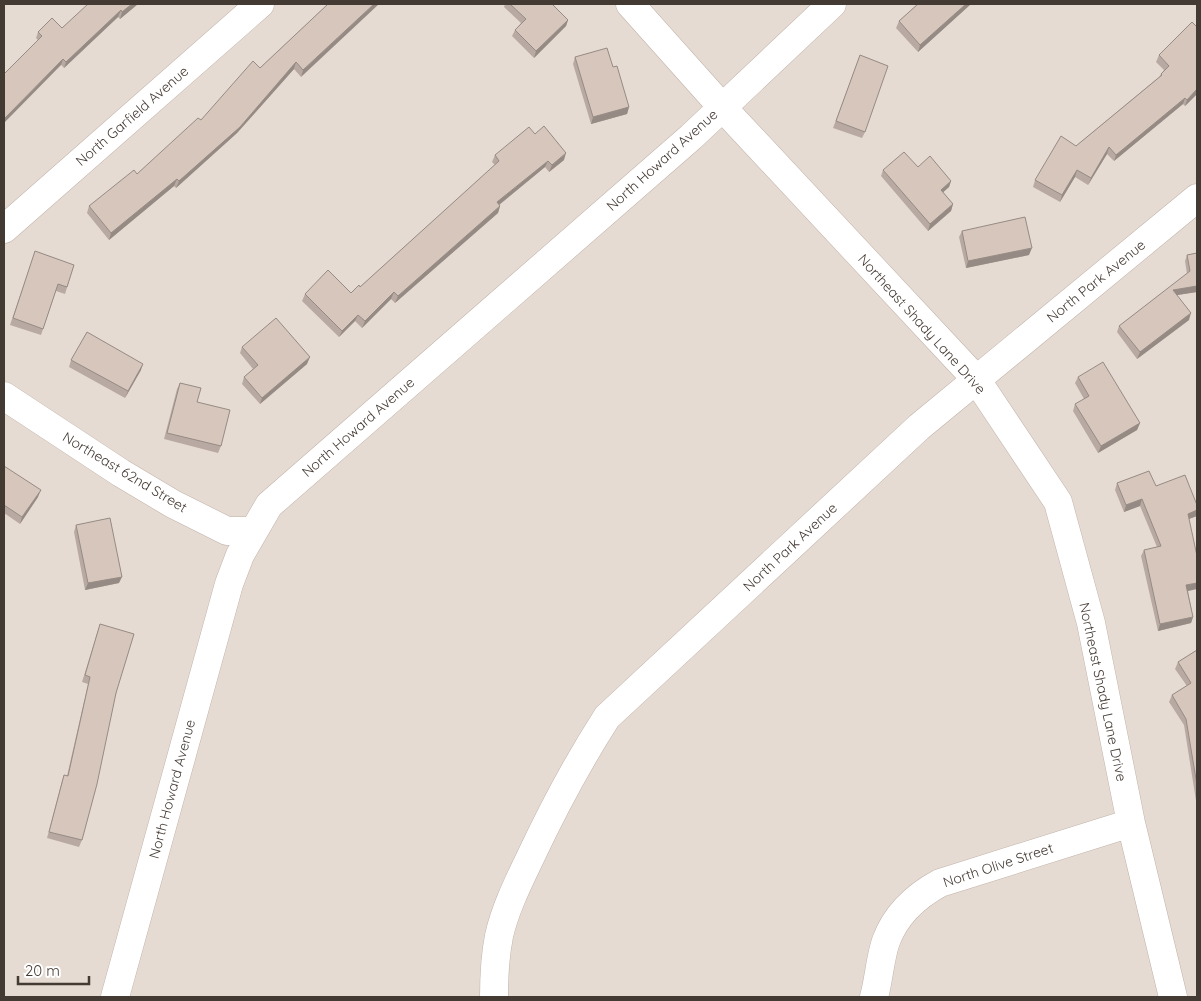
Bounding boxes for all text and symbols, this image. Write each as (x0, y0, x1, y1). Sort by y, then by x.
street label: North Garfield Avenue (72, 62, 192, 170)
street label: North Howard Avenue (603, 105, 721, 215)
street label: North Park Avenue (1043, 236, 1149, 326)
street label: Northeast Shady Lane Drive (854, 250, 990, 398)
street label: North Howard Avenue (298, 373, 418, 481)
street label: Northeast 62nd Street (59, 428, 191, 516)
street label: North Park Avenue (739, 499, 841, 595)
street label: Northeast Shady Lane Drive (1075, 601, 1131, 783)
street label: North Howard Avenue (145, 717, 199, 861)
street label: North Olive Street (941, 839, 1056, 891)
scale bar (18, 954, 89, 986)
text: 20 m (25, 961, 60, 980)

